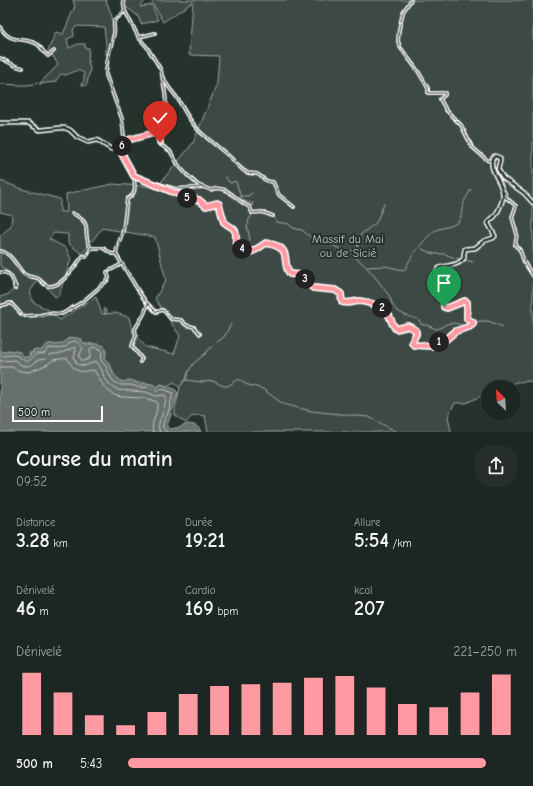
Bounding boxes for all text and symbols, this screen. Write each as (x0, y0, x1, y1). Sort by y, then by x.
pin (143, 101, 177, 142)
icon: check (149, 107, 171, 129)
pin: 6 (112, 136, 132, 156)
text: 6 (119, 139, 125, 152)
pin: 5 (177, 188, 197, 208)
text: 5 (184, 191, 190, 204)
park label: Massif du Mai ou de Sicié (312, 232, 384, 260)
pin: 4 (232, 239, 252, 259)
text: 4 (239, 242, 245, 255)
pin (427, 266, 461, 307)
pin: 3 (295, 269, 315, 289)
text: 3 (302, 272, 308, 285)
icon: arrive (433, 272, 455, 294)
pin: 2 (372, 298, 392, 318)
text: 2 (379, 301, 385, 314)
pin: 1 (429, 332, 449, 352)
text: 1 (437, 335, 441, 348)
north arrow (481, 380, 521, 420)
map controls (481, 380, 521, 420)
scale bar (12, 404, 103, 423)
text: 500 m (18, 406, 50, 419)
button: share (475, 445, 517, 487)
text: Course du matin (16, 446, 173, 472)
text: 09:52 (16, 474, 47, 489)
text: Distance (16, 516, 55, 529)
text: Durée (185, 516, 213, 529)
text: Allure (354, 516, 381, 529)
text: 3.28 (16, 529, 50, 552)
text: 19:21 (185, 529, 225, 552)
text: 5:54 (354, 529, 389, 552)
text: km (50, 537, 68, 550)
text: /km (389, 537, 412, 550)
text: Dénivelé (16, 584, 55, 597)
text: Cardio (185, 584, 216, 597)
text: kcal (354, 584, 372, 597)
text: 46 (16, 597, 36, 620)
text: 169 (185, 597, 214, 620)
text: 207 (354, 597, 384, 620)
text: m (36, 605, 49, 618)
text: bpm (214, 605, 238, 618)
text: Dénivelé (16, 644, 62, 659)
text: 221–250 m (454, 644, 517, 659)
text: 500 m (16, 756, 53, 771)
text: 5:43 (80, 756, 102, 771)

